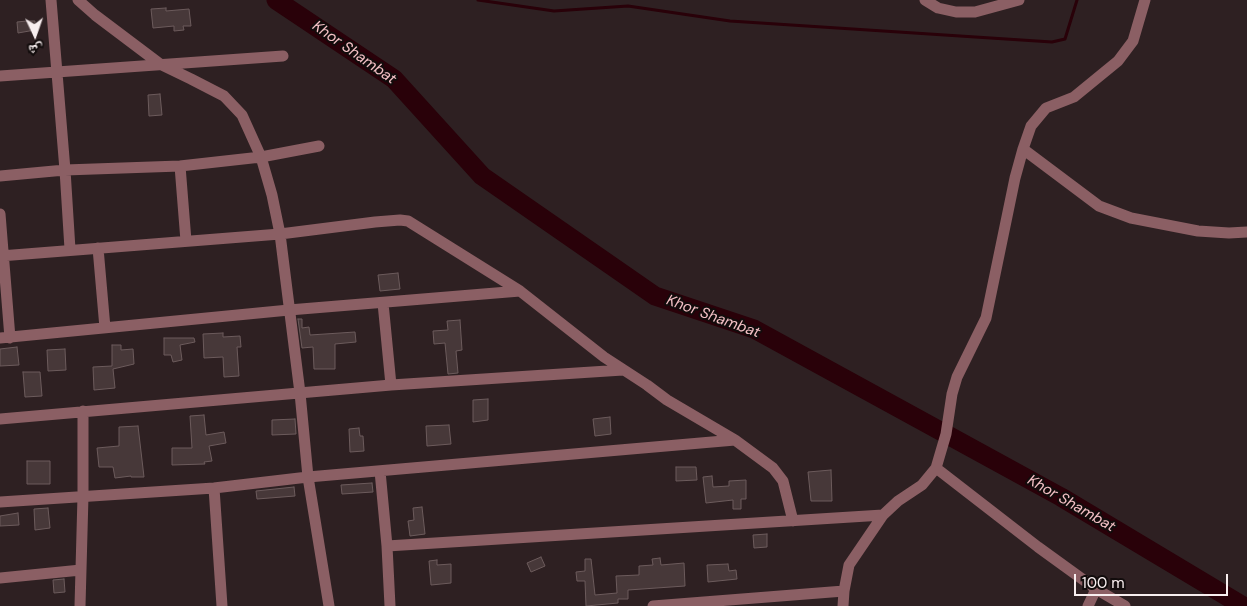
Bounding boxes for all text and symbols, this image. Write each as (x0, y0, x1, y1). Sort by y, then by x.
north arrow (10, 10, 60, 60)
water label: Khor Shambat (309, 17, 399, 89)
text: ش (28, 41, 44, 59)
water label: Khor Shambat (664, 292, 762, 342)
water label: Khor Shambat (1024, 472, 1118, 536)
scale bar (1077, 564, 1231, 596)
text: 100 m (1082, 573, 1125, 593)

